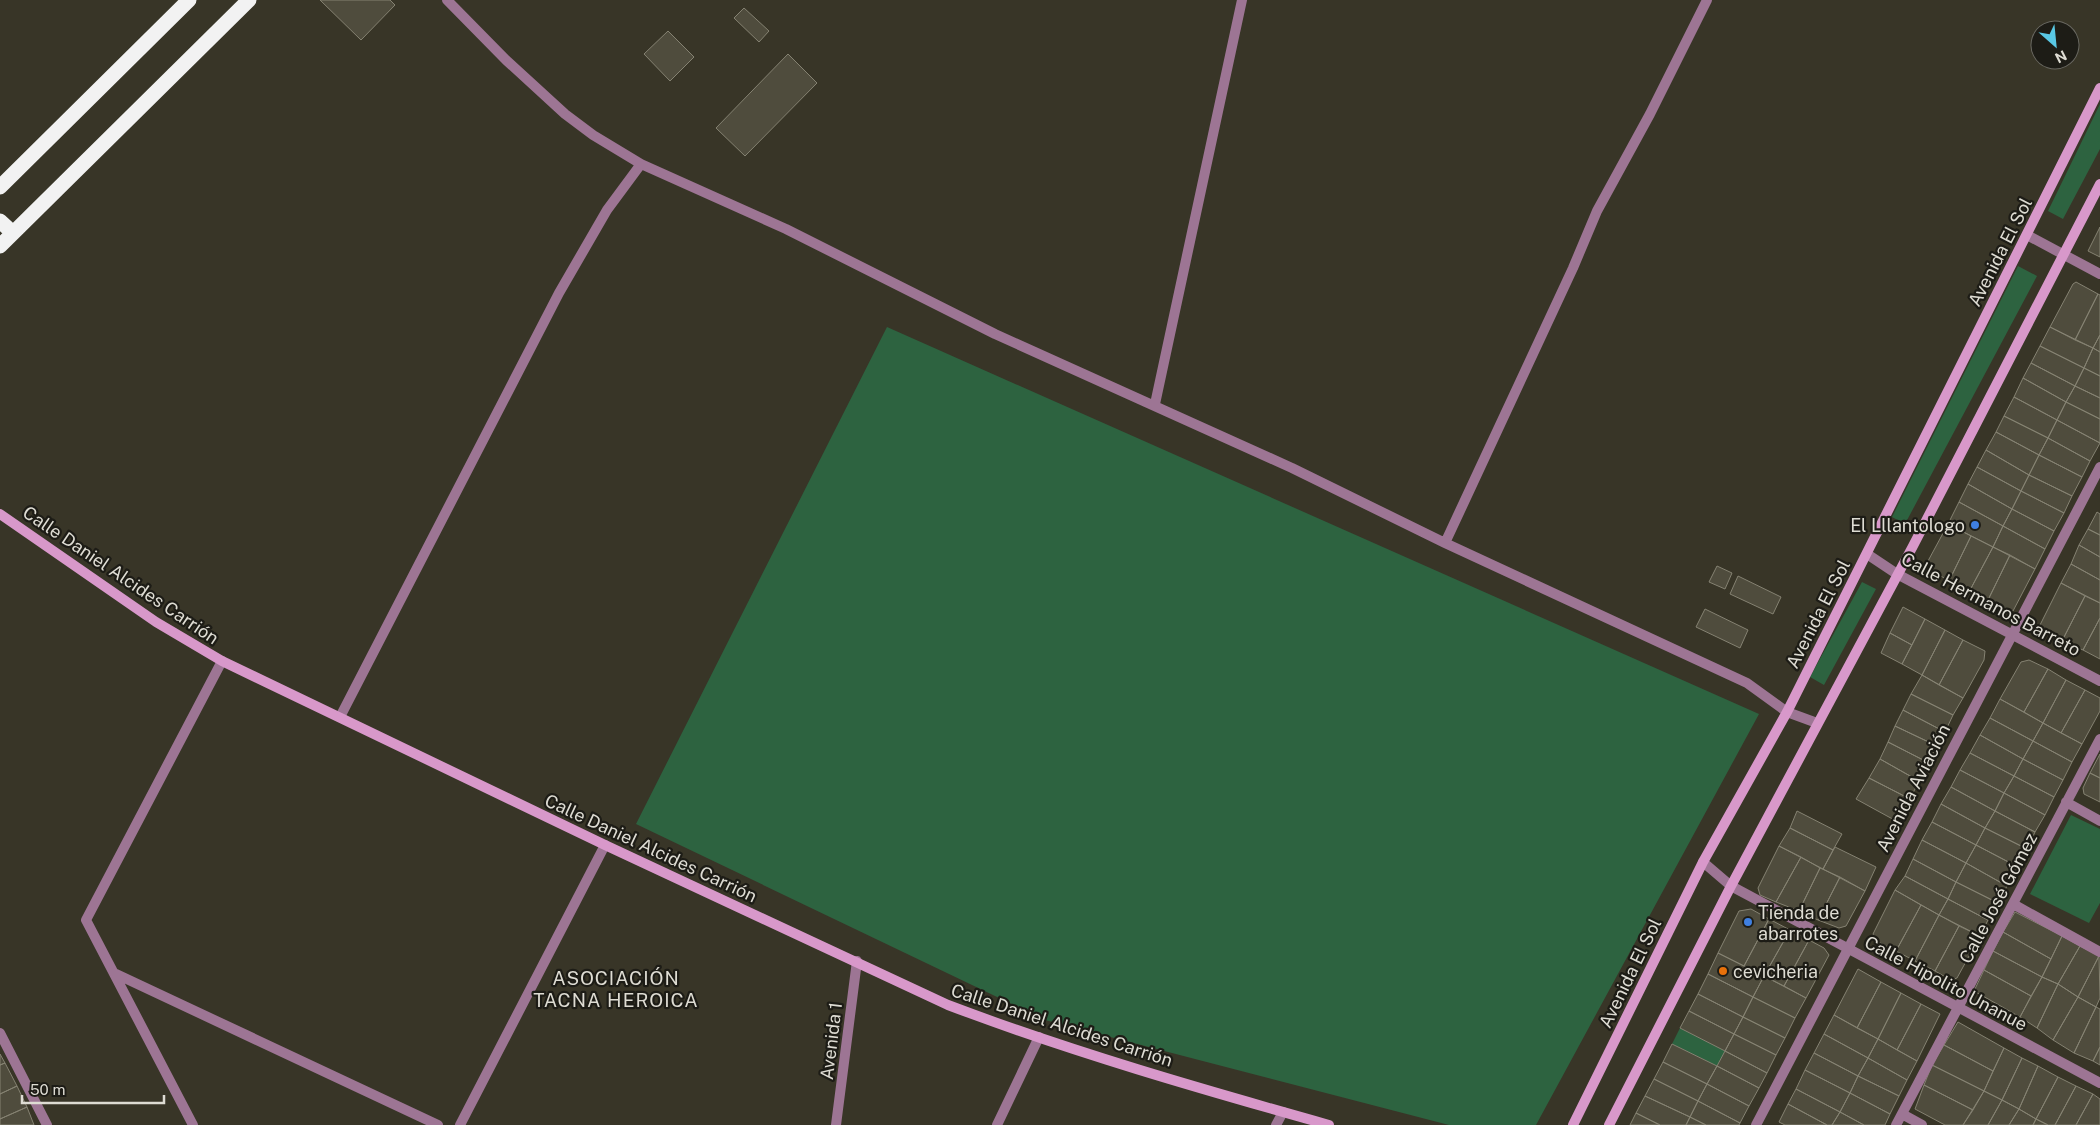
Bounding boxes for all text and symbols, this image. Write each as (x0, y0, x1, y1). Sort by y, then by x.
north arrow (2030, 20, 2080, 70)
text: N (2052, 47, 2069, 66)
street label: Avenida El Sol (1964, 194, 2036, 310)
street label: Calle Daniel Alcides Carrión (19, 502, 223, 648)
place label: El Lllantologo (1850, 515, 1965, 536)
marker: El Lllantologo (1969, 519, 1981, 531)
street label: Calle Hermanos Barreto (1898, 548, 2084, 660)
street label: Avenida El Sol (1782, 556, 1854, 672)
street label: Avenida Aviación (1872, 721, 1954, 855)
street label: Calle Daniel Alcides Carrión (542, 790, 760, 906)
street label: Calle José Gómez (1955, 829, 2041, 967)
place label: Tienda de abarrotes (1758, 902, 1839, 944)
street label: Avenida El Sol (1594, 915, 1666, 1031)
marker: Tienda de abarrotes (1742, 916, 1754, 928)
street label: Calle Hipolito Unanue (1861, 931, 2031, 1035)
place label: cevicheria (1733, 961, 1818, 982)
marker: cevicheria (1717, 965, 1729, 977)
district label: ASOCIACIÓN TACNA HEROICA (533, 967, 699, 1011)
street label: Calle Daniel Alcides Carrión (949, 979, 1175, 1071)
street label: Avenida 1 (816, 1001, 846, 1081)
scale bar (22, 1072, 165, 1104)
text: 50 m (30, 1081, 65, 1098)

